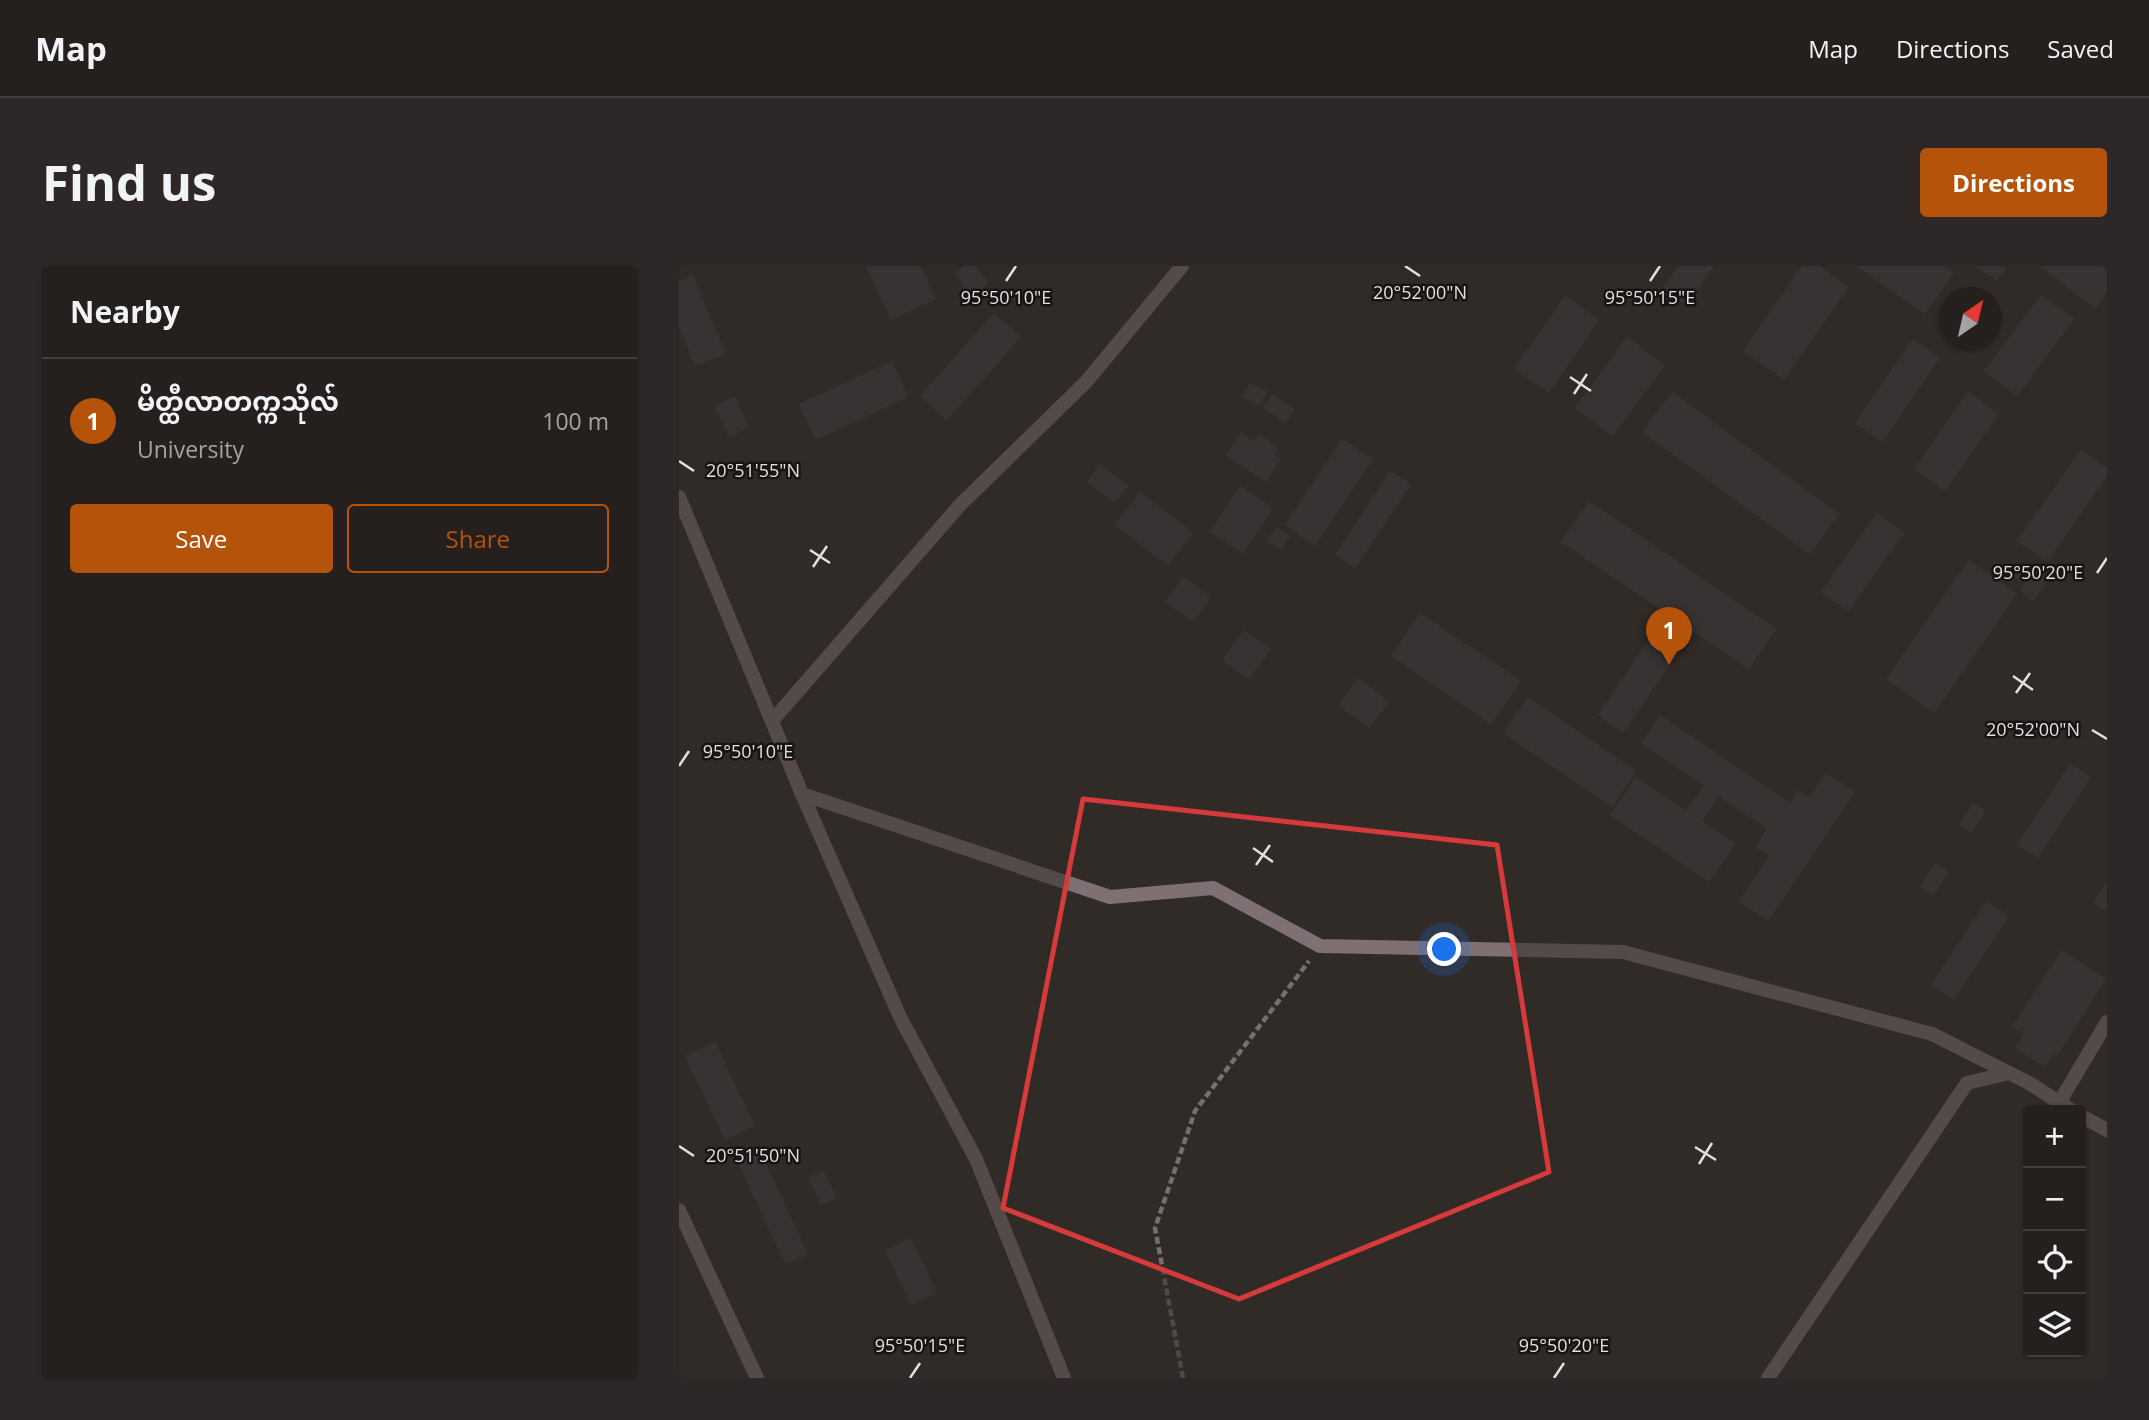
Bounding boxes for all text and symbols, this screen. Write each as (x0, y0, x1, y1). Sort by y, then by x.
text: Map (35, 26, 107, 71)
text: Map (1808, 32, 1858, 65)
text: Directions (1896, 32, 2009, 65)
text: Saved (2047, 32, 2114, 65)
button: Directions (1920, 148, 2107, 217)
text: Find us (42, 149, 216, 215)
text: 20°52'00"N (1373, 280, 1467, 304)
text: 95°50'10"E (961, 285, 1051, 309)
text: 95°50'15"E (1605, 285, 1695, 309)
north arrow (1939, 287, 2002, 350)
text: Nearby (70, 291, 180, 332)
text: မိတ္ထီလာတက္ကသိုလ် (137, 383, 339, 419)
text: 1 (86, 405, 100, 437)
text: 100 m (542, 405, 609, 437)
text: University (137, 433, 244, 465)
text: 20°51'55"N (706, 458, 800, 482)
button: Save (70, 504, 333, 573)
button: Share (347, 504, 609, 573)
text: 95°50'20"E (1993, 560, 2083, 584)
pin: 1 (1646, 607, 1692, 665)
text: 20°52'00"N (1986, 717, 2080, 741)
text: 95°50'10"E (703, 739, 793, 763)
your location (1427, 932, 1461, 966)
map controls (2023, 1105, 2086, 1357)
button: + (2023, 1105, 2086, 1168)
text: 20°51'50"N (706, 1143, 800, 1167)
button: − (2023, 1168, 2086, 1231)
button: locate (2023, 1231, 2086, 1294)
button: layers (2023, 1294, 2086, 1357)
text: 95°50'15"E (875, 1333, 965, 1357)
text: 95°50'20"E (1519, 1333, 1609, 1357)

